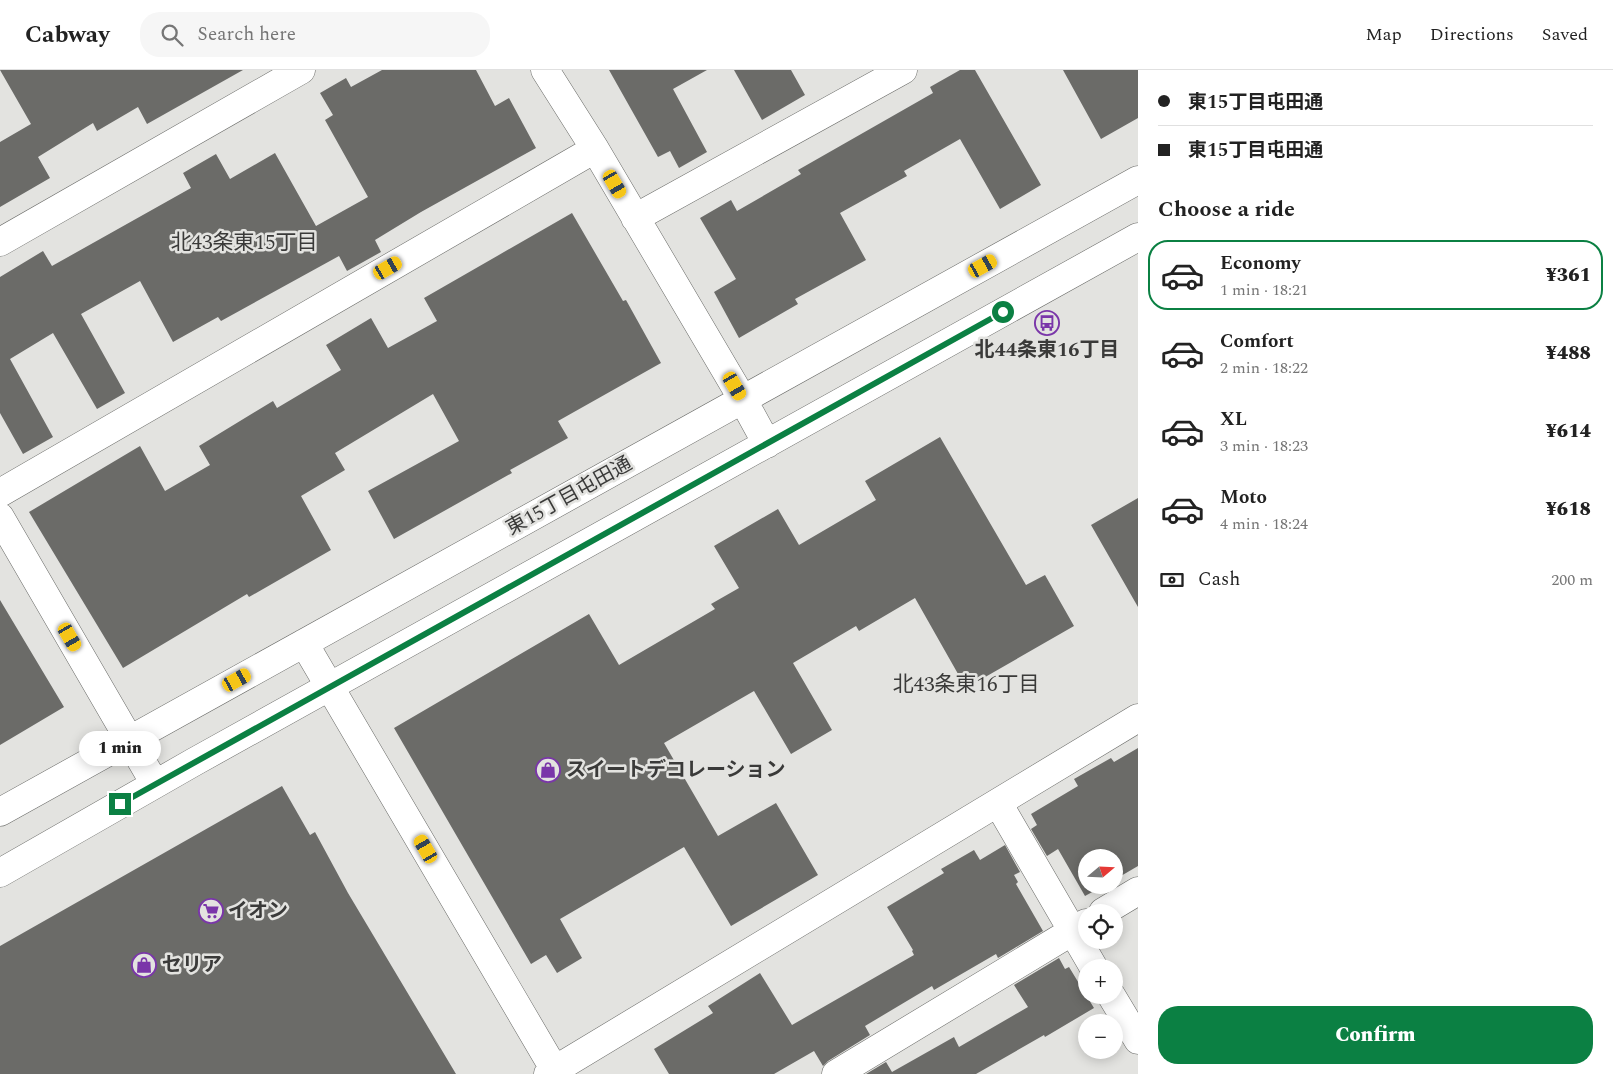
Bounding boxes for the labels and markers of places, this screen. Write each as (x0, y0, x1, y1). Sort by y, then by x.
bus stop icon: 北44条東16丁目 (1034, 310, 1060, 336)
place label: 北44条東16丁目 (975, 335, 1119, 365)
place label: スイートデコレーション (566, 755, 786, 785)
shop icon: スイートデコレーション (535, 757, 561, 783)
place label: イオン (228, 896, 288, 926)
supermarket icon: イオン (198, 898, 224, 924)
place label: セリア (162, 950, 222, 980)
shop icon: セリア (131, 952, 157, 978)

